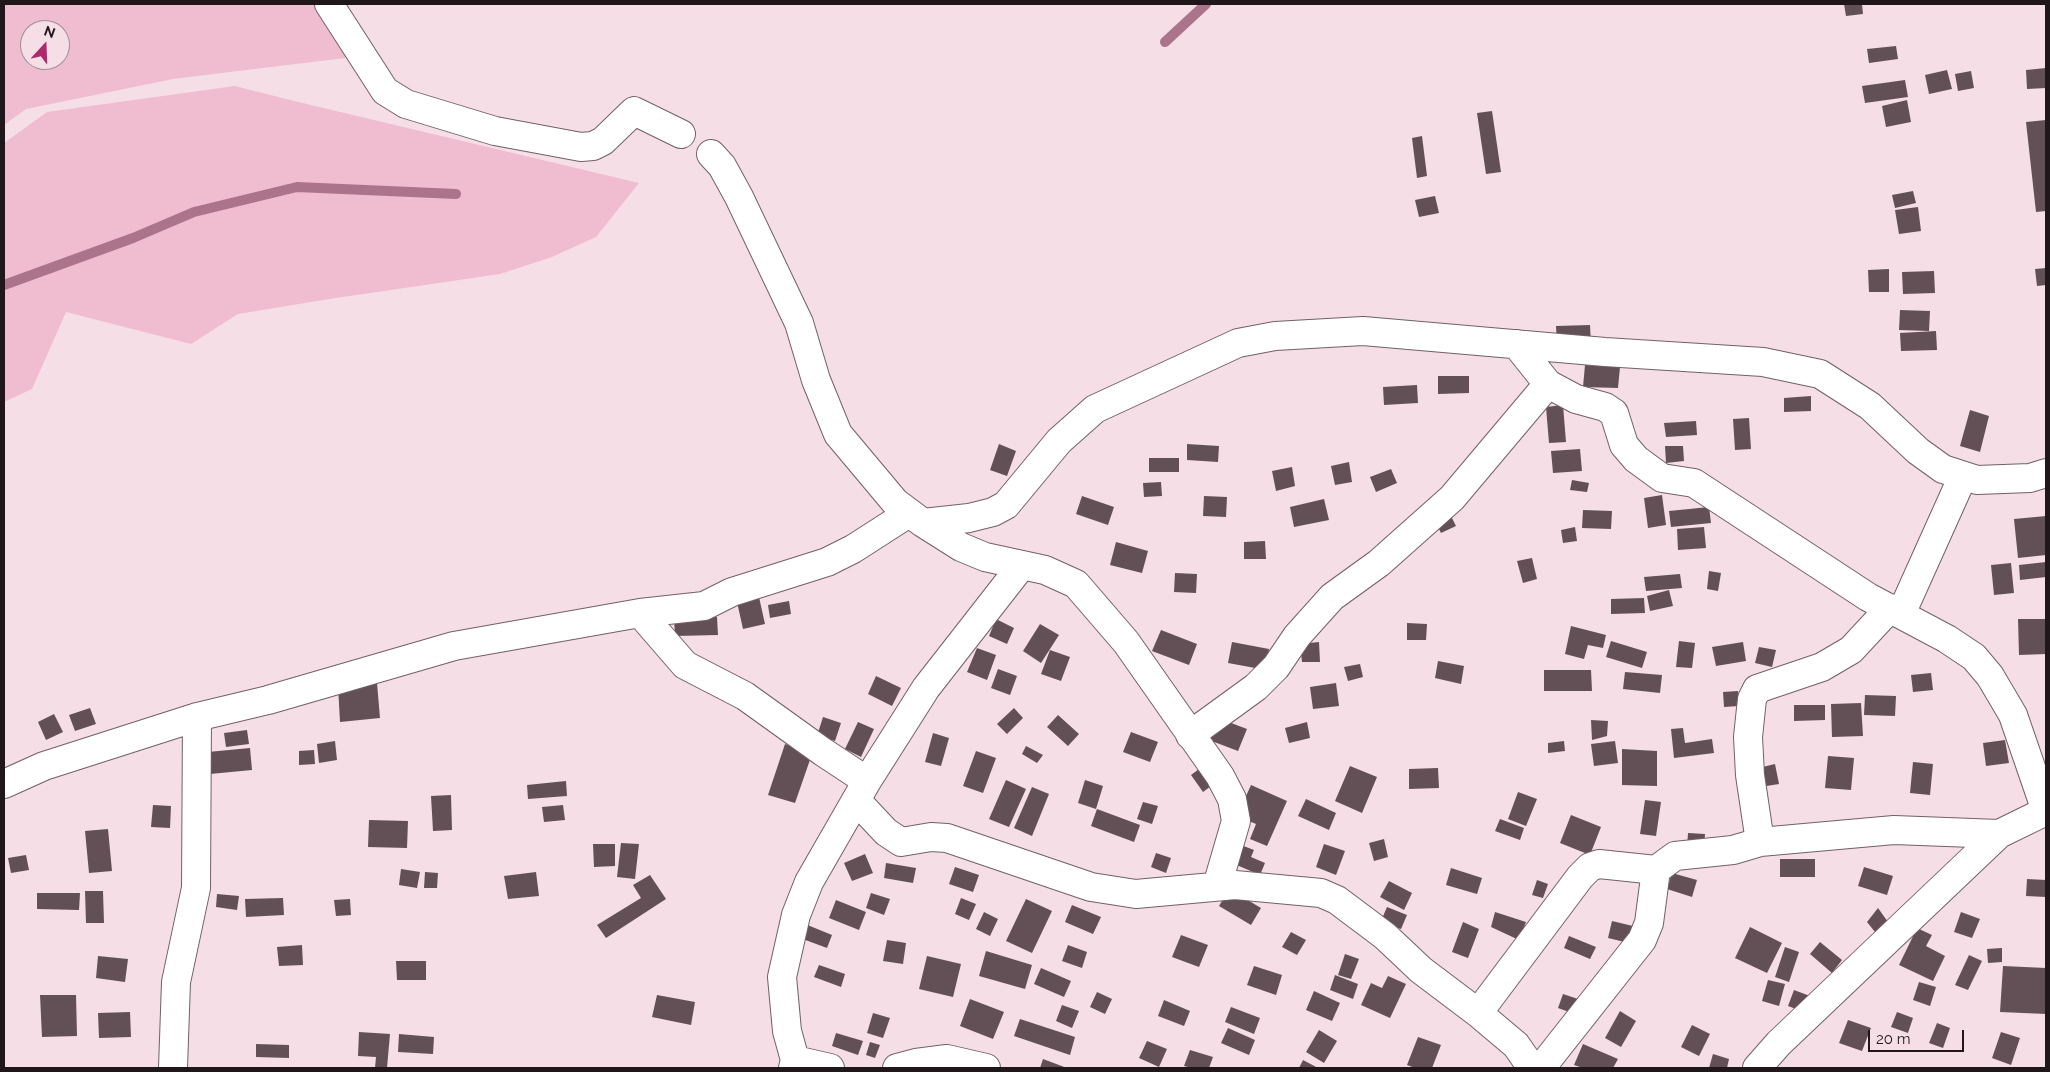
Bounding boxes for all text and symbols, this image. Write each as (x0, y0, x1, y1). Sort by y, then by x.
north arrow (20, 20, 70, 70)
text: N (42, 22, 58, 41)
scale bar (1870, 1020, 1966, 1052)
text: 20 m (1876, 1030, 1911, 1048)

